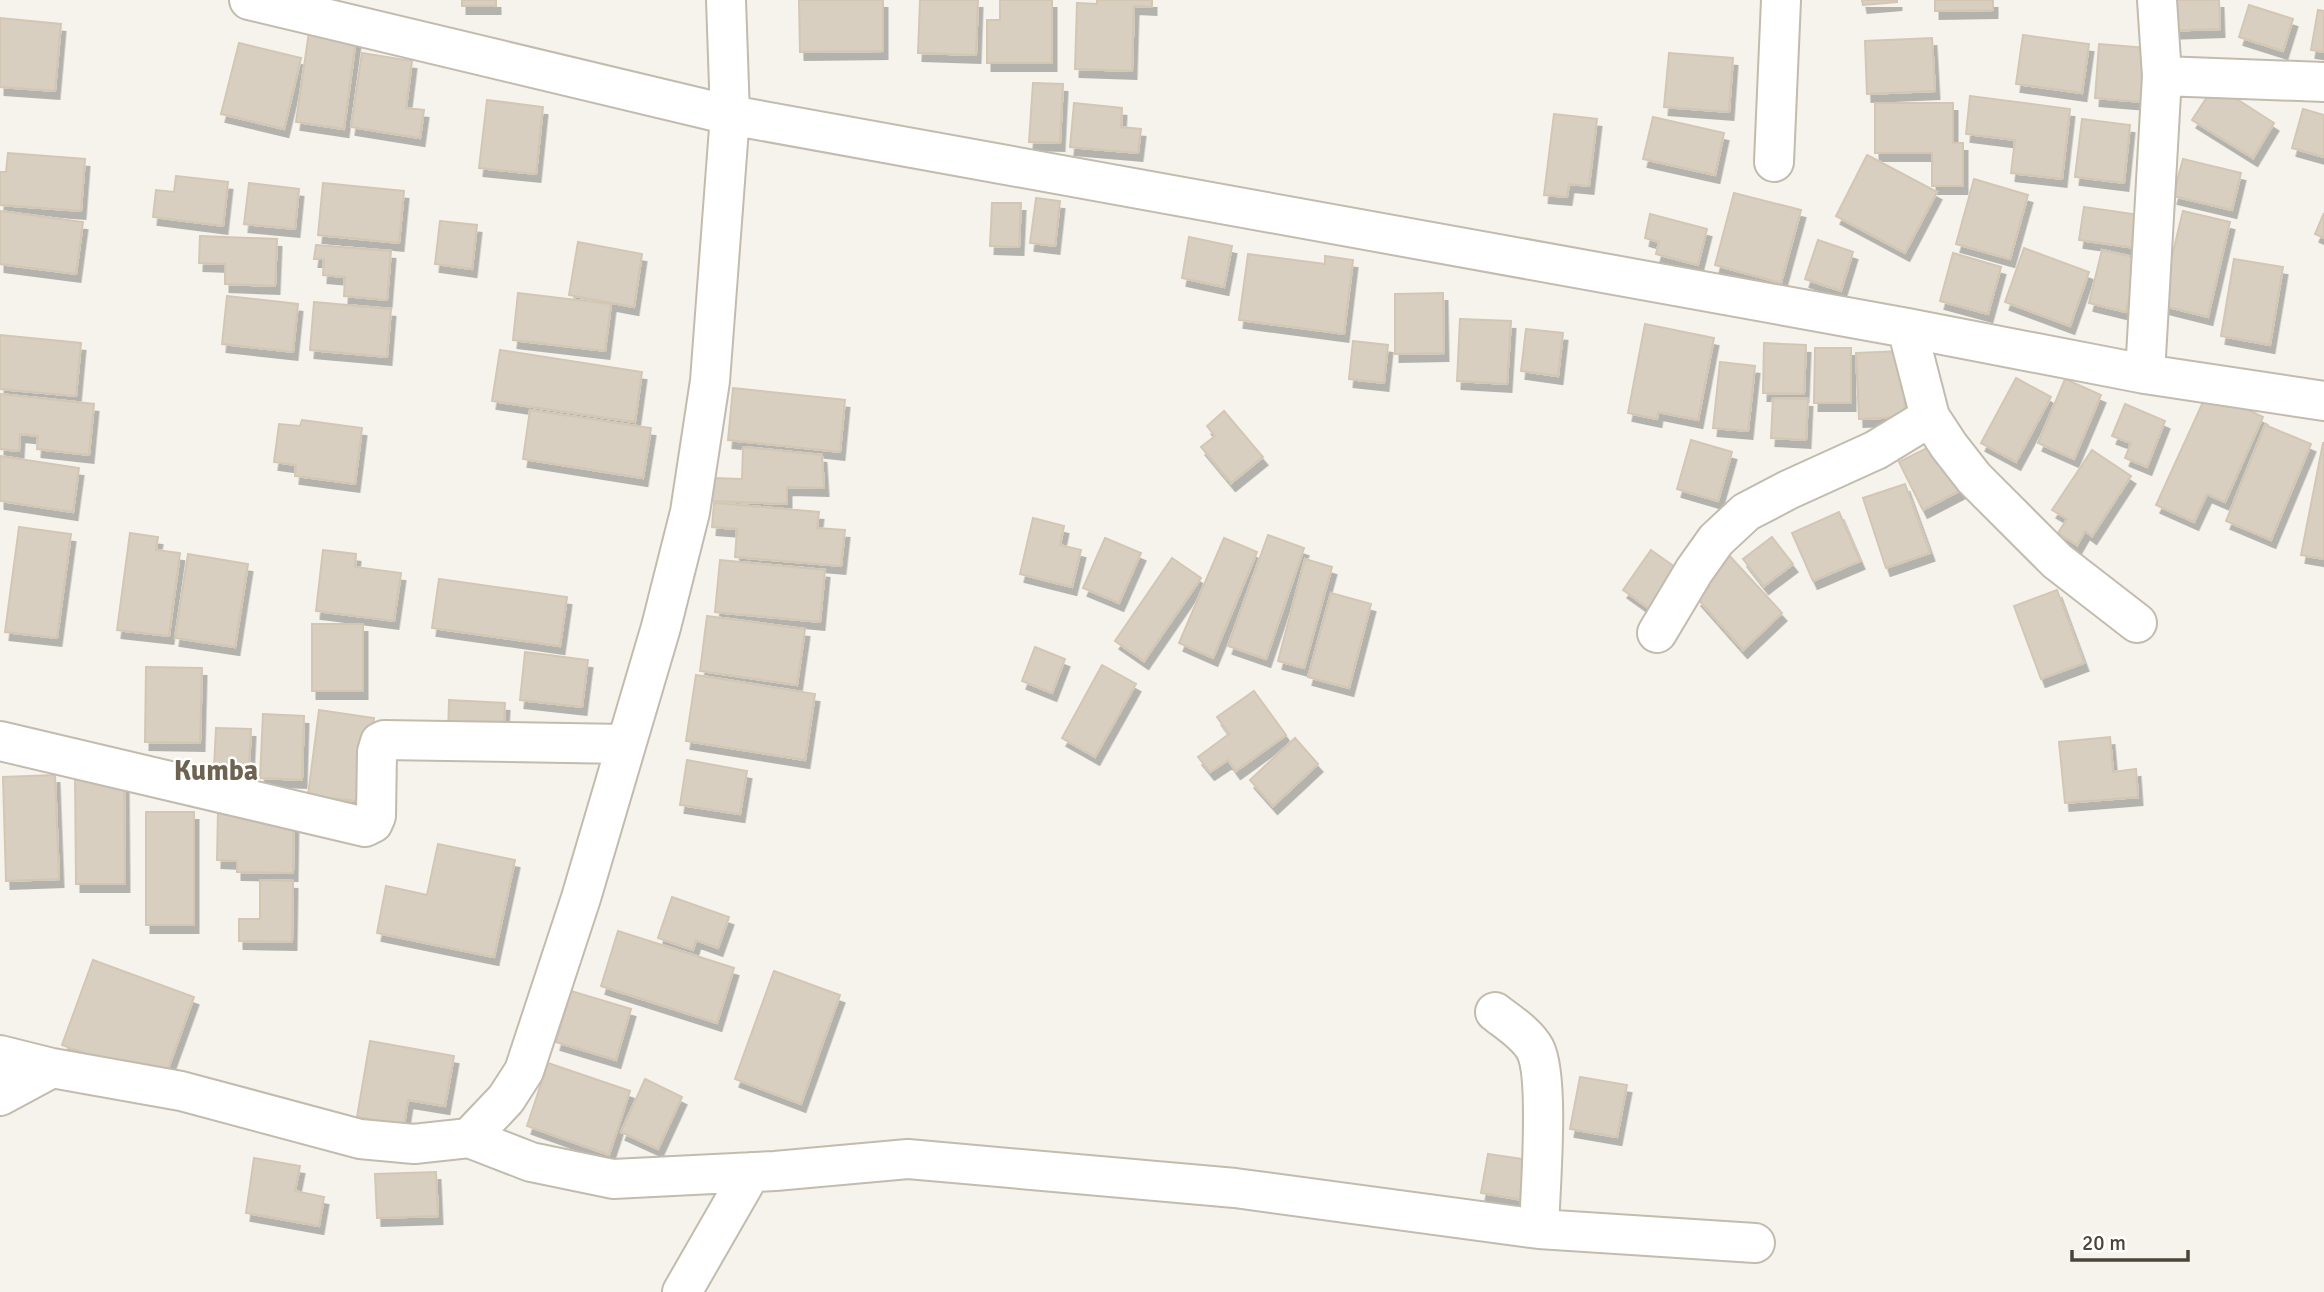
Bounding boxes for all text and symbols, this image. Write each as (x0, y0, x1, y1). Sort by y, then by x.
district label: Kumba (174, 754, 258, 788)
scale bar (2072, 1218, 2188, 1262)
text: 20 m (2082, 1230, 2126, 1256)

